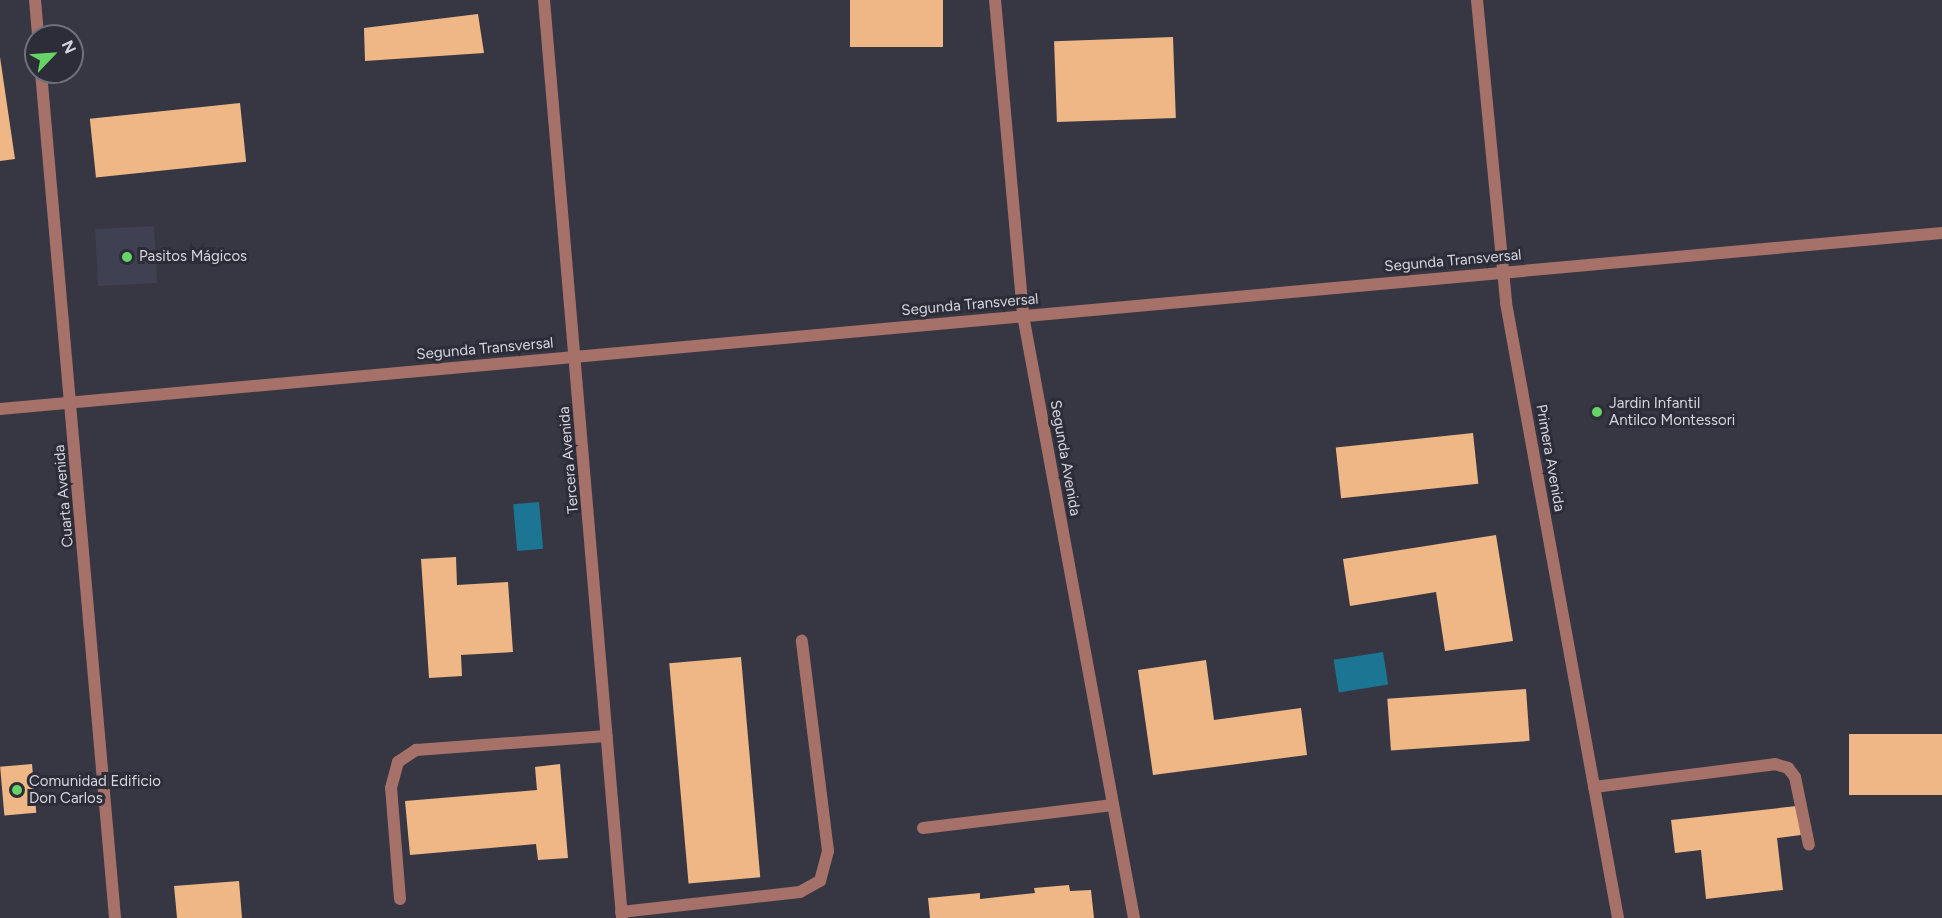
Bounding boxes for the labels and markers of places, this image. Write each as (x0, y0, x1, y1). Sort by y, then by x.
place label: Pasitos Mágicos (139, 248, 247, 266)
marker: Pasitos Mágicos (120, 250, 134, 264)
place label: Jardin Infantil Antilco Montessori (1609, 394, 1735, 429)
marker: Jardin Infantil Antilco Montessori (1590, 405, 1604, 419)
place label: Comunidad Edificio Don Carlos (29, 772, 161, 807)
marker: Comunidad Edificio Don Carlos (10, 783, 24, 797)

